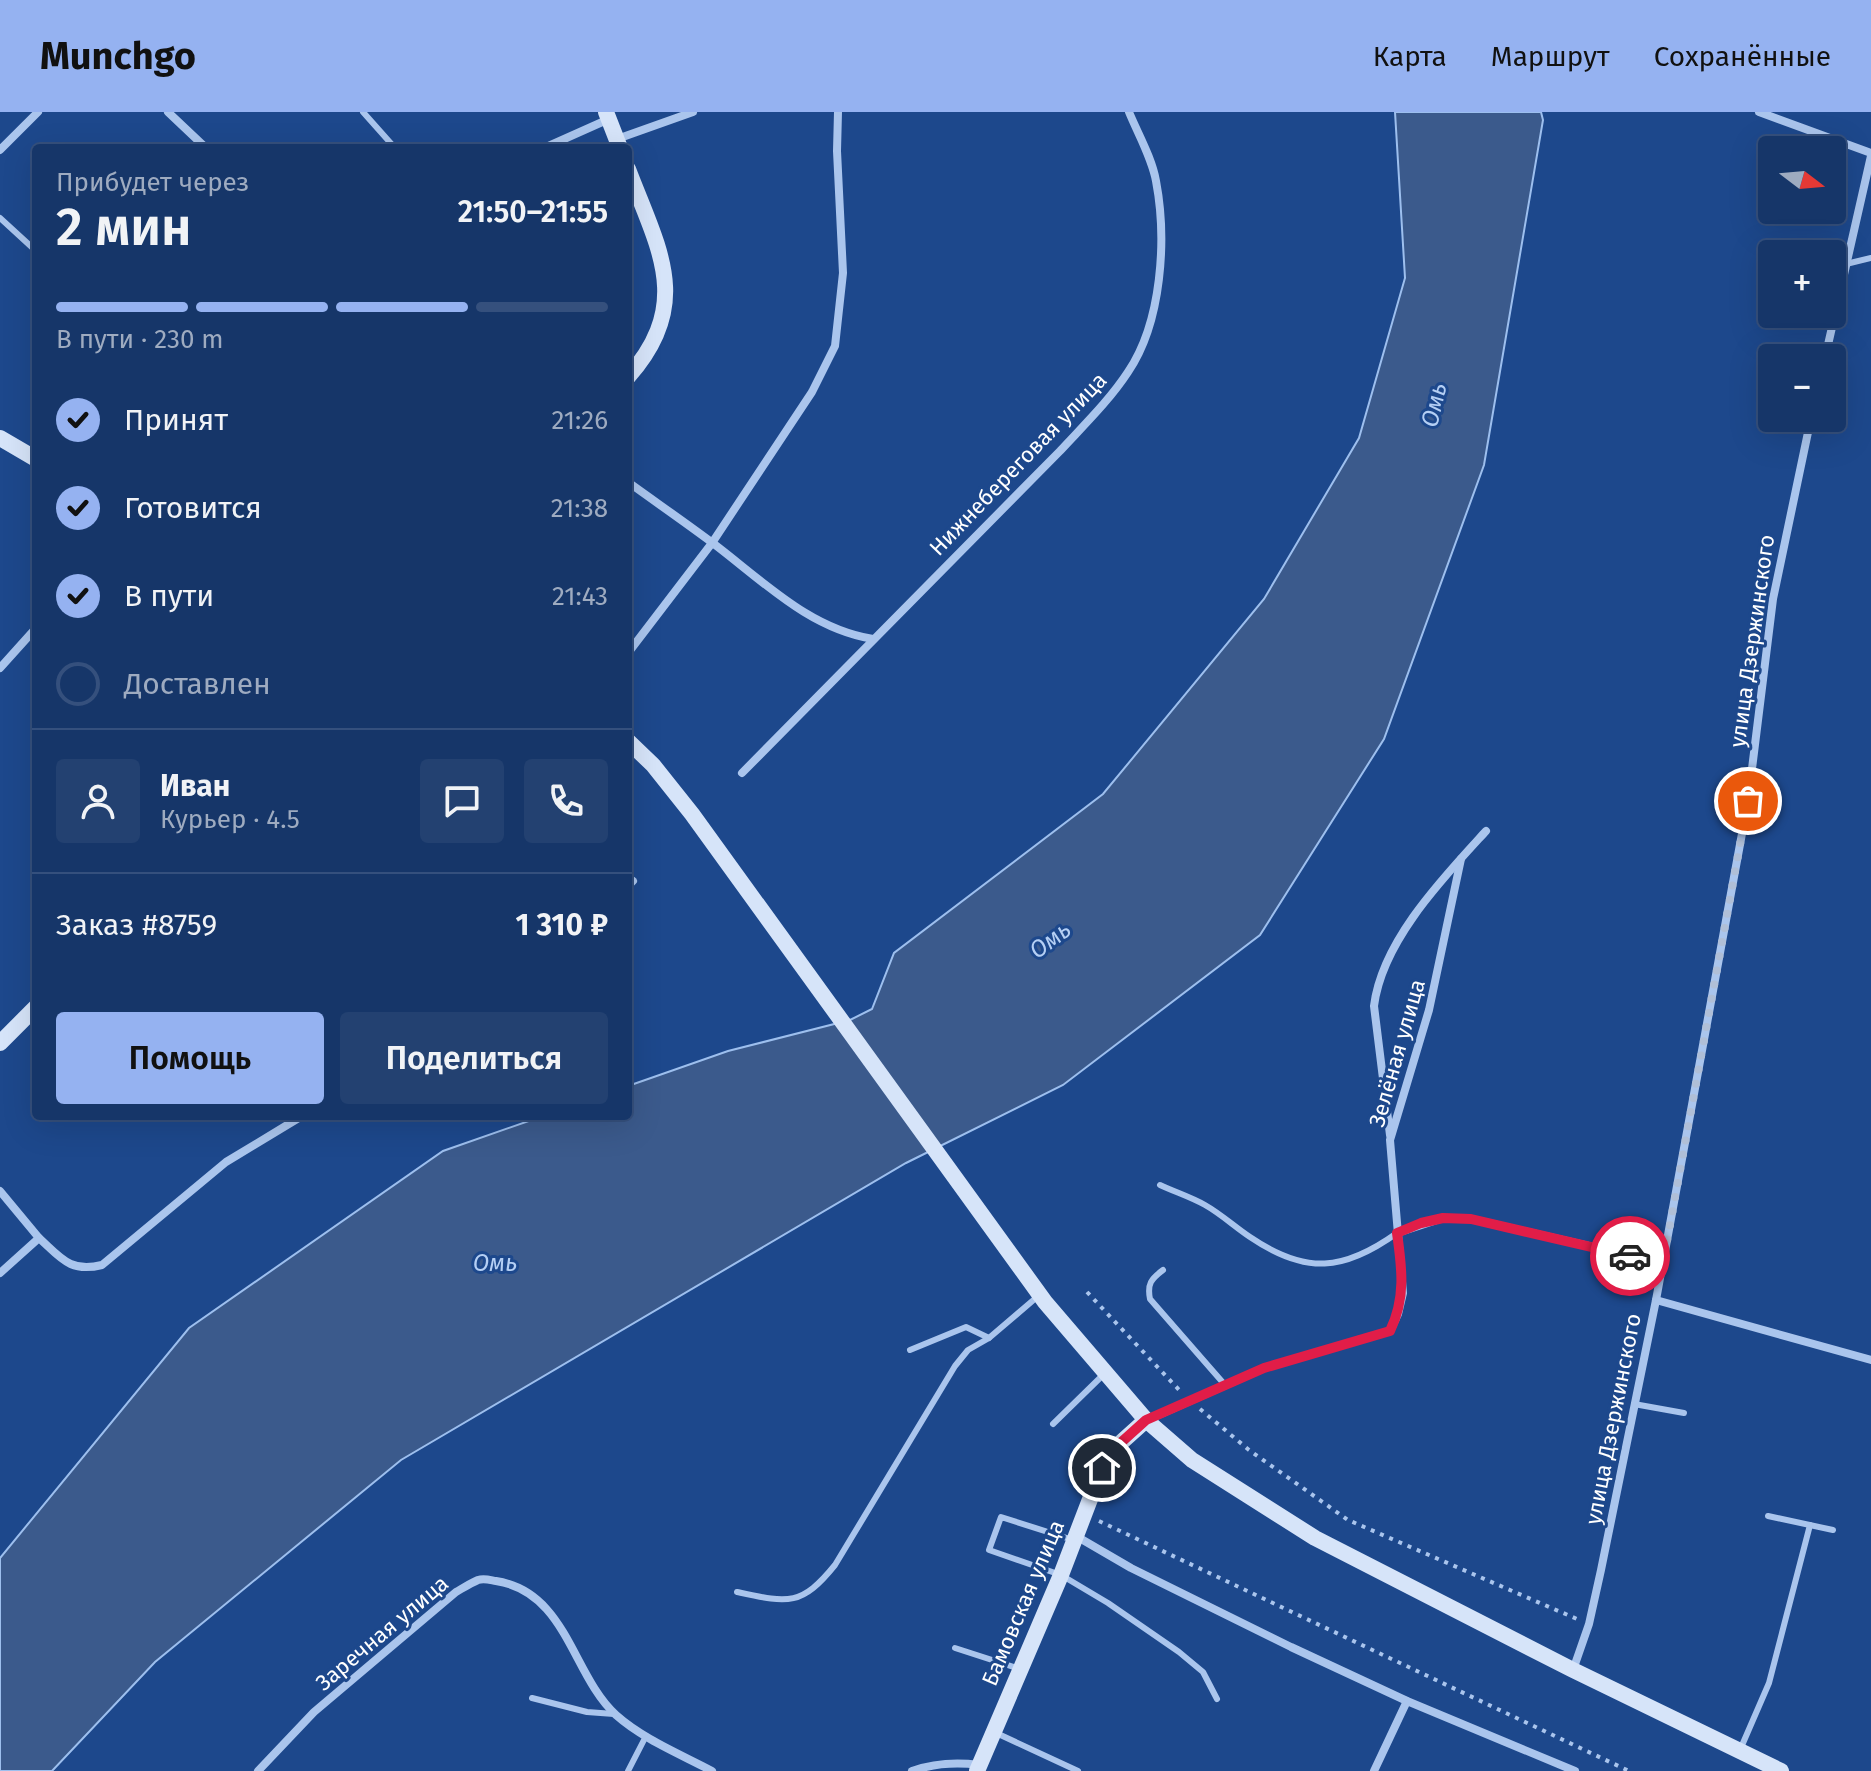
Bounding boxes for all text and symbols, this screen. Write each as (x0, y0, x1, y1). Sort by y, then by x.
text: Munchgo (40, 33, 196, 79)
text: Карта (1373, 40, 1447, 73)
text: Маршрут (1491, 40, 1610, 73)
text: Сохранённые (1654, 40, 1831, 73)
north arrow (1758, 136, 1846, 224)
map controls (1758, 136, 1846, 432)
text: Прибудет через (56, 167, 249, 198)
text: 21:50–21:55 (458, 194, 608, 230)
text: 2 мин (56, 196, 192, 259)
button: + (1758, 240, 1846, 328)
text: В пути · 230 m (56, 324, 224, 355)
button: − (1758, 344, 1846, 432)
street label: Нижнебереговая улица (924, 367, 1112, 561)
water label: Омь (1415, 380, 1453, 430)
icon: check (56, 398, 100, 442)
text: Принят (124, 402, 228, 438)
text: 21:26 (552, 405, 608, 436)
icon: check (56, 486, 100, 530)
text: Готовится (124, 490, 262, 526)
text: 21:38 (551, 493, 608, 524)
street label: улица Дзержинского (1724, 533, 1780, 749)
icon: check (56, 574, 100, 618)
text: В пути (124, 578, 214, 614)
text: 21:43 (552, 581, 608, 612)
text: Доставлен (124, 666, 271, 702)
button: person (56, 759, 140, 843)
button: chat (420, 759, 504, 843)
button: phone (524, 759, 608, 843)
pin (1714, 767, 1782, 835)
text: Иван (160, 768, 230, 804)
icon: bag (1726, 779, 1770, 823)
text: Курьер · 4.5 (160, 804, 300, 835)
text: Заказ #8759 (56, 907, 217, 943)
text: 1 310 ₽ (516, 907, 608, 943)
water label: Омь (1024, 915, 1076, 965)
street label: Зелёная улица (1363, 976, 1431, 1130)
button: Помощь (56, 1012, 324, 1104)
button: Поделиться (340, 1012, 608, 1104)
courier (1590, 1216, 1670, 1296)
icon: car (1608, 1234, 1652, 1278)
water label: Омь (473, 1249, 517, 1277)
street label: улица Дзержинского (1579, 1311, 1647, 1527)
pin (1068, 1434, 1136, 1502)
icon: home (1080, 1446, 1124, 1490)
street label: Бамовская улица (976, 1516, 1070, 1690)
street label: Заречная улица (310, 1570, 454, 1696)

